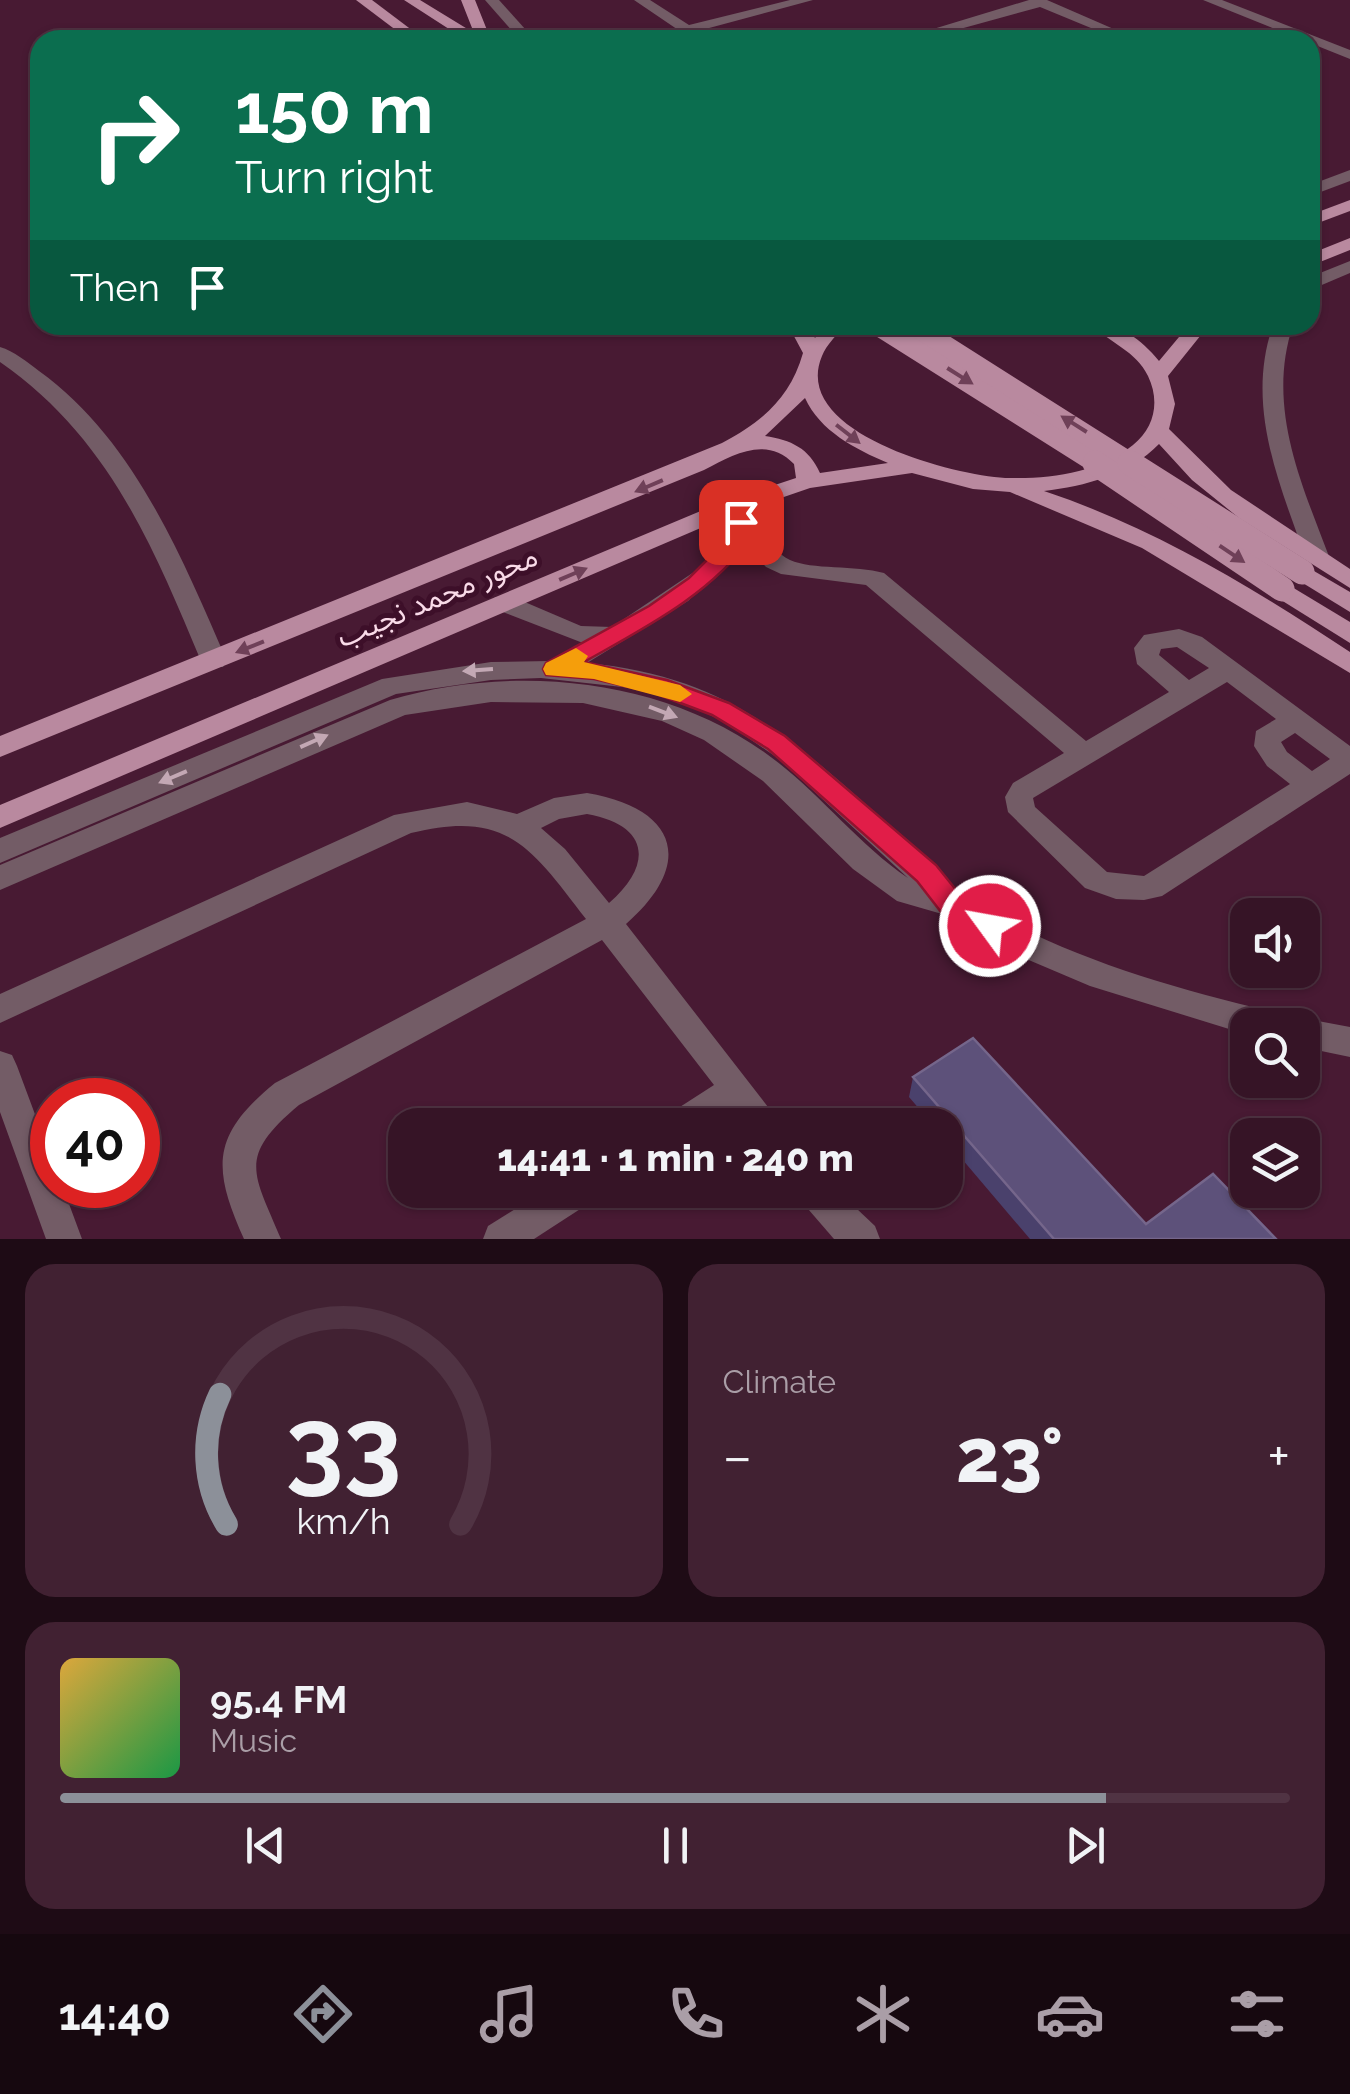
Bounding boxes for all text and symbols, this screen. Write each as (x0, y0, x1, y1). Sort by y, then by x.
text: 150 m (235, 67, 433, 149)
icon: right (70, 70, 200, 200)
text: Turn right (235, 151, 433, 204)
icon: arrive (180, 260, 235, 315)
text: Then (70, 265, 160, 310)
one-way arrow (946, 367, 974, 385)
one-way arrow (1060, 415, 1087, 434)
one-way arrow (835, 424, 861, 445)
one-way arrow (633, 479, 663, 495)
pin (699, 480, 784, 565)
icon: arrive (714, 495, 769, 550)
street label: محور محمد نجيب (331, 538, 543, 654)
one-way arrow (1219, 545, 1246, 563)
one-way arrow (558, 566, 588, 582)
one-way arrow (234, 639, 264, 655)
one-way arrow (461, 662, 493, 678)
one-way arrow (648, 705, 678, 720)
one-way arrow (299, 733, 329, 749)
one-way arrow (158, 769, 188, 785)
position arrow (938, 874, 1042, 978)
map controls (1230, 898, 1320, 1208)
button: sound (1230, 898, 1320, 988)
button: search (1230, 1008, 1320, 1098)
speed limit sign: 40 (30, 1078, 160, 1208)
button: layers (1230, 1118, 1320, 1208)
text: 14:41 · 1 min · 240 m (497, 1135, 854, 1180)
text: Climate (723, 1363, 836, 1400)
text: 33 (286, 1384, 402, 1506)
text: 23° (956, 1411, 1063, 1500)
text: − (723, 1424, 752, 1489)
text: + (1267, 1424, 1290, 1489)
text: km/h (297, 1500, 391, 1542)
text: 95.4 FM (210, 1677, 347, 1722)
text: Music (210, 1722, 297, 1759)
icon: previous (238, 1818, 293, 1873)
icon: pause (648, 1818, 703, 1873)
icon: next (1058, 1818, 1113, 1873)
icon: directions (288, 1979, 358, 2049)
icon: music (474, 1979, 544, 2049)
icon: phone (661, 1979, 731, 2049)
icon: climate (848, 1979, 918, 2049)
icon: car (1035, 1979, 1105, 2049)
icon: filters (1222, 1979, 1292, 2049)
text: 14:40 (58, 1988, 171, 2041)

